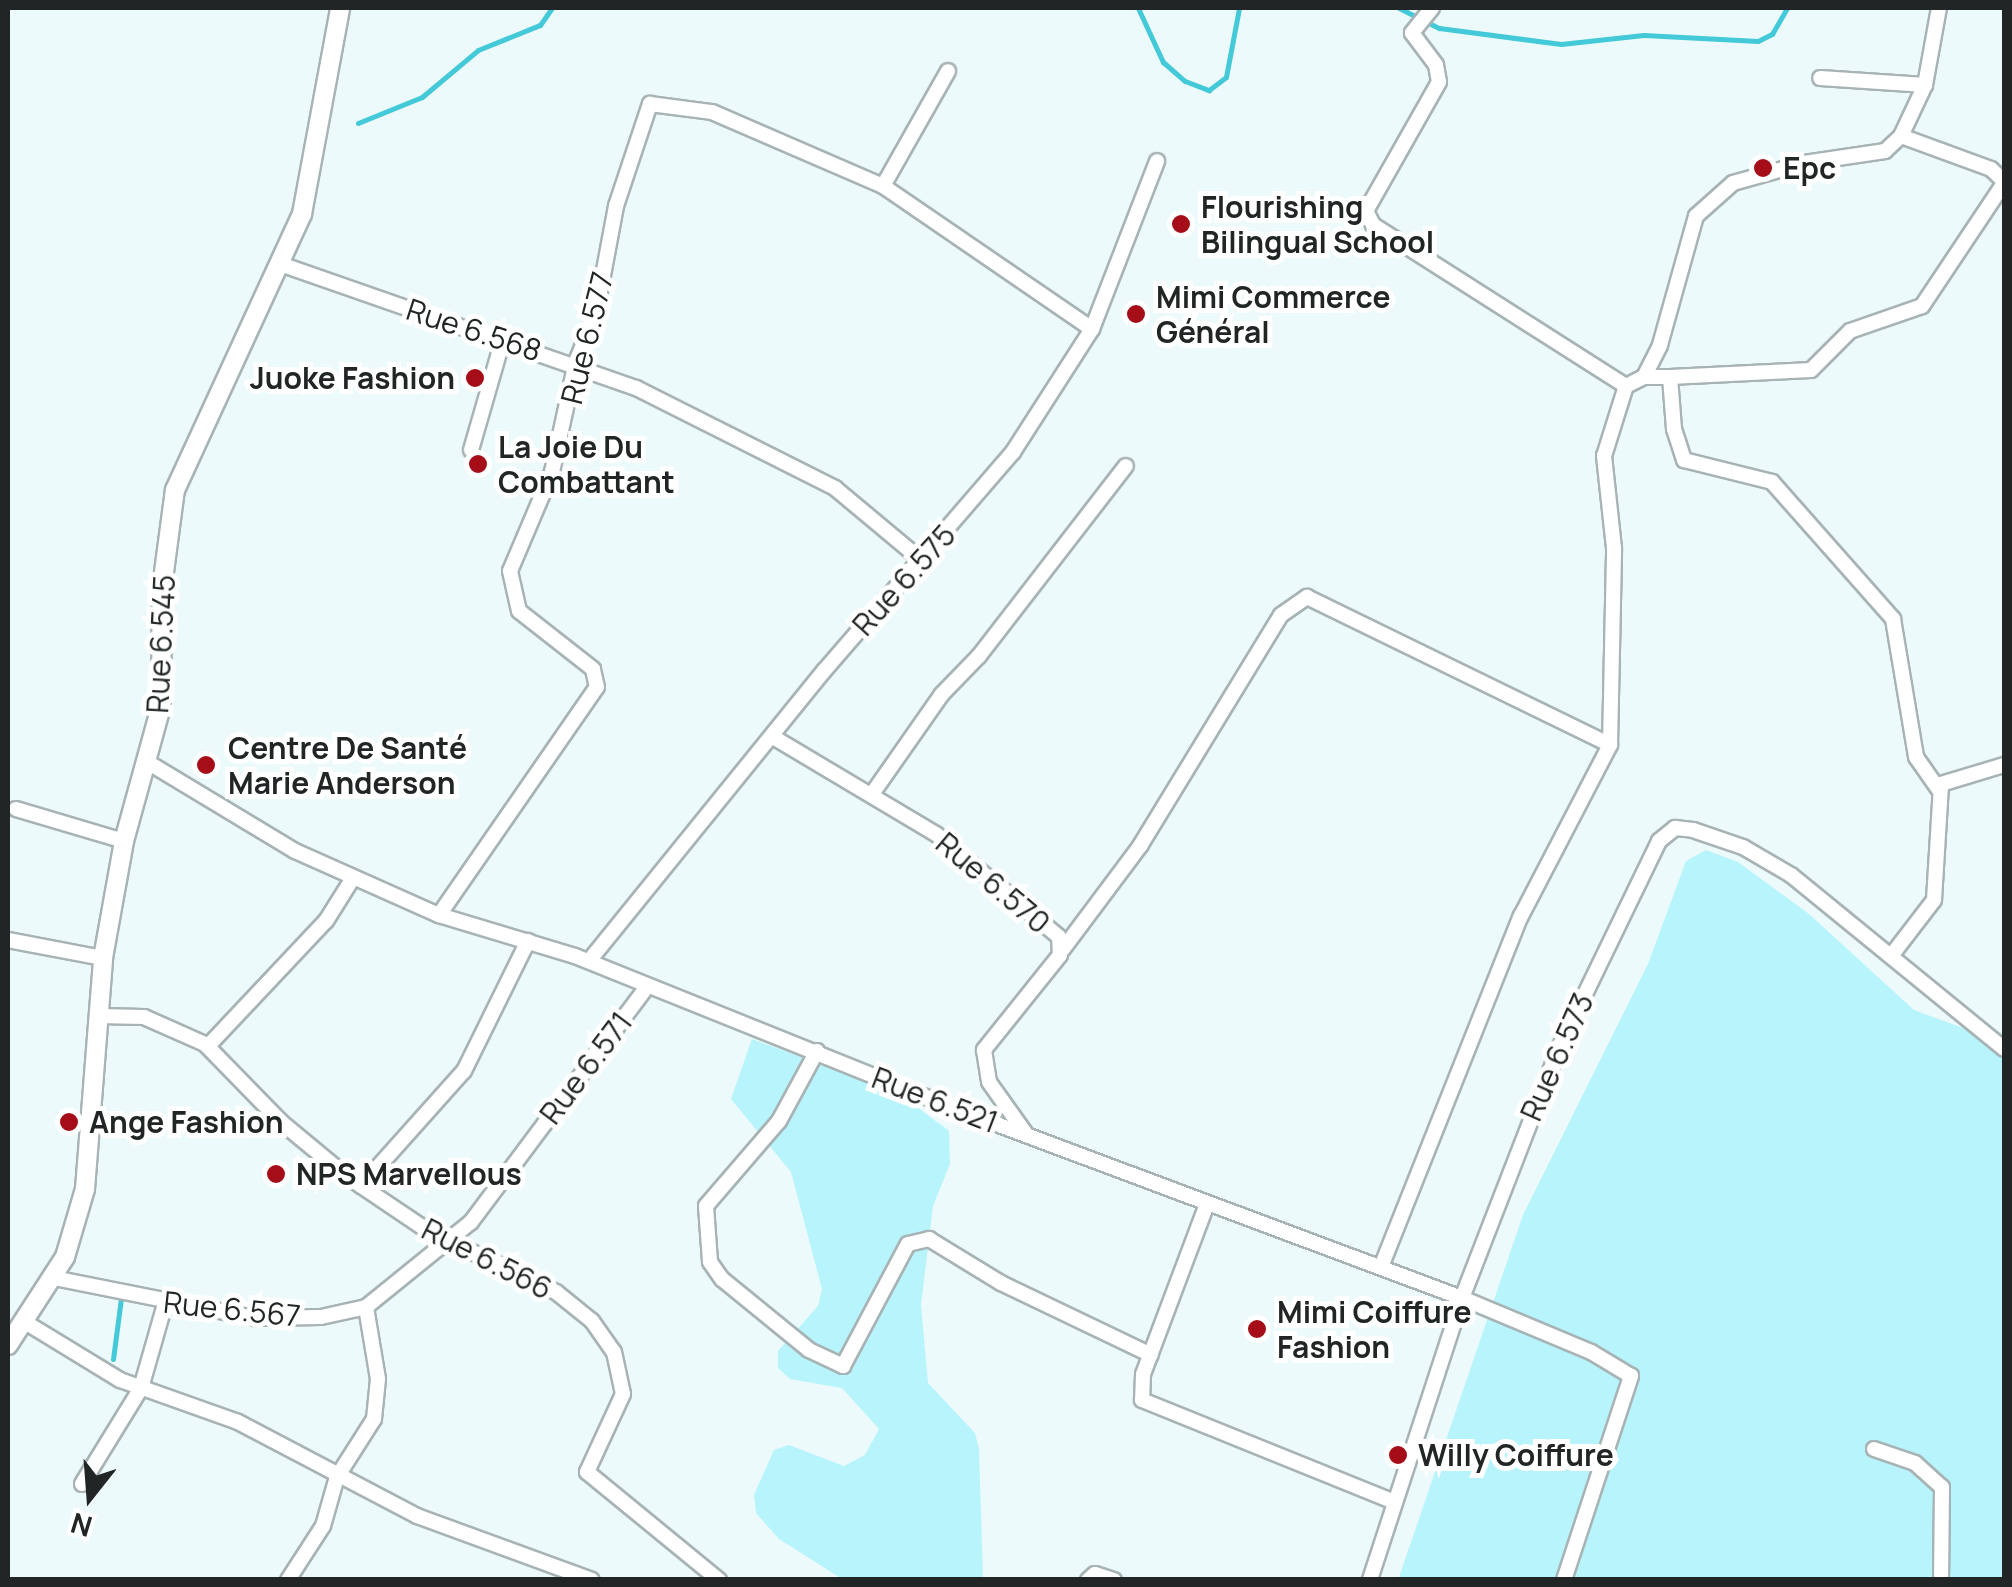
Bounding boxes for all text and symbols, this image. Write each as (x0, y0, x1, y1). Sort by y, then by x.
place label: Epc (1783, 150, 1836, 186)
marker: Epc (1752, 157, 1774, 179)
place label: Flourishing Bilingual School (1201, 189, 1434, 260)
marker: Flourishing Bilingual School (1170, 213, 1192, 235)
street label: Rue 6.577 (553, 268, 621, 408)
place label: Mimi Commerce Général (1156, 279, 1390, 350)
street label: Rue 6.568 (402, 291, 546, 369)
marker: Mimi Commerce Général (1125, 303, 1147, 325)
place label: Juoke Fashion (250, 360, 455, 396)
marker: Juoke Fashion (464, 367, 486, 389)
place label: La Joie Du Combattant (498, 429, 675, 500)
marker: La Joie Du Combattant (467, 453, 489, 475)
street label: Rue 6.575 (845, 517, 963, 643)
street label: Rue 6.545 (139, 574, 183, 714)
place label: Centre De Santé Marie Anderson (228, 730, 467, 800)
marker: Centre De Santé Marie Anderson (193, 752, 219, 778)
street label: Rue 6.570 (929, 825, 1057, 941)
street label: Rue 6.573 (1513, 988, 1601, 1126)
street label: Rue 6.571 (532, 1005, 640, 1131)
street label: Rue 6.521 (867, 1060, 1003, 1140)
place label: Ange Fashion (89, 1104, 284, 1140)
marker: Ange Fashion (58, 1111, 80, 1133)
place label: NPS Marvellous (296, 1156, 522, 1192)
marker: NPS Marvellous (265, 1163, 287, 1185)
street label: Rue 6.566 (416, 1211, 558, 1307)
street label: Rue 6.567 (162, 1284, 302, 1334)
place label: Mimi Coiffure Fashion (1277, 1294, 1471, 1364)
marker: Mimi Coiffure Fashion (1246, 1318, 1268, 1340)
place label: Willy Coiffure (1418, 1437, 1614, 1473)
marker: Willy Coiffure (1387, 1444, 1409, 1466)
north arrow (40, 1447, 140, 1547)
text: N (66, 1505, 96, 1547)

